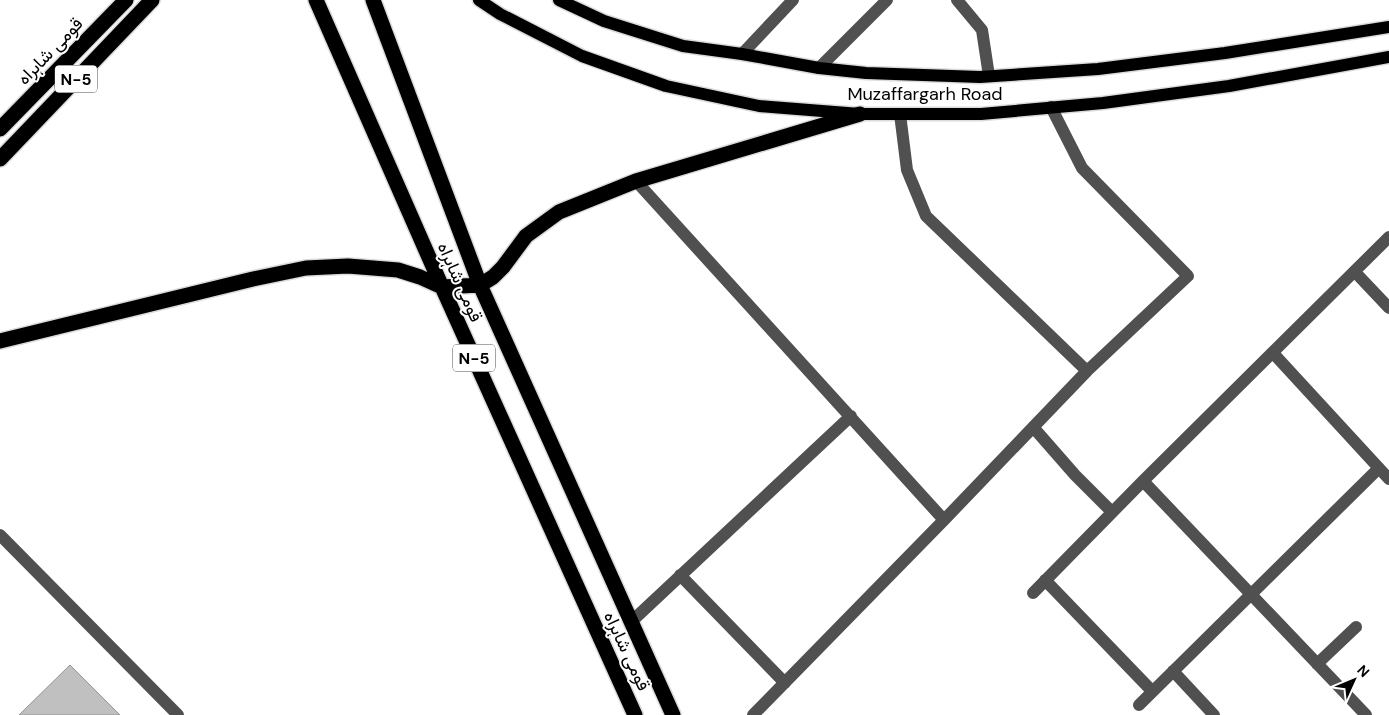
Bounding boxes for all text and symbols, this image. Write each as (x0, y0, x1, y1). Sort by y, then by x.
street label: قومی شاہراہ (12, 12, 88, 90)
road number: N-5 (55, 66, 97, 92)
street label: Muzaffargarh Road (847, 82, 1003, 106)
street label: قومی شاہراہ (432, 238, 488, 326)
road number: N-5 (453, 344, 495, 372)
street label: قومی شاہراہ (598, 607, 656, 695)
north arrow (1329, 655, 1379, 705)
text: N (1353, 661, 1373, 681)

